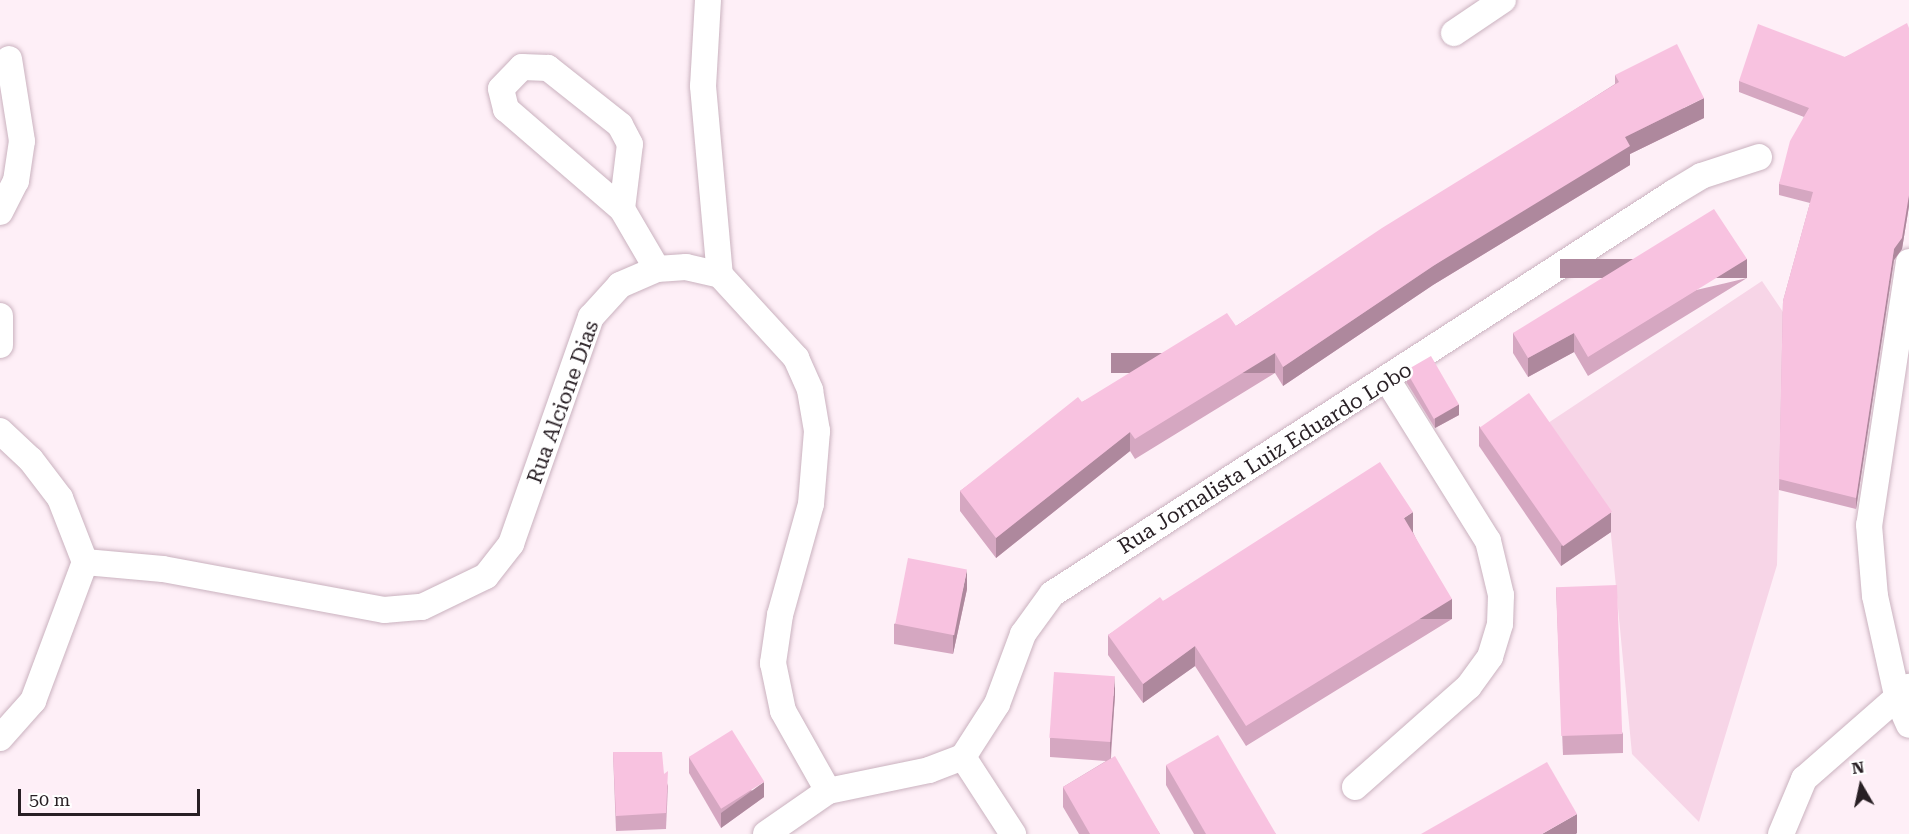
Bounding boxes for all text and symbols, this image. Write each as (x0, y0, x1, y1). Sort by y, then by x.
street label: Rua Alcione Dias (522, 317, 604, 487)
street label: Rua Jornalista Luiz Eduardo Lobo (1113, 357, 1417, 559)
north arrow (1831, 756, 1891, 816)
text: N (1851, 757, 1866, 778)
scale bar (21, 777, 202, 815)
text: 50 m (29, 789, 70, 810)

